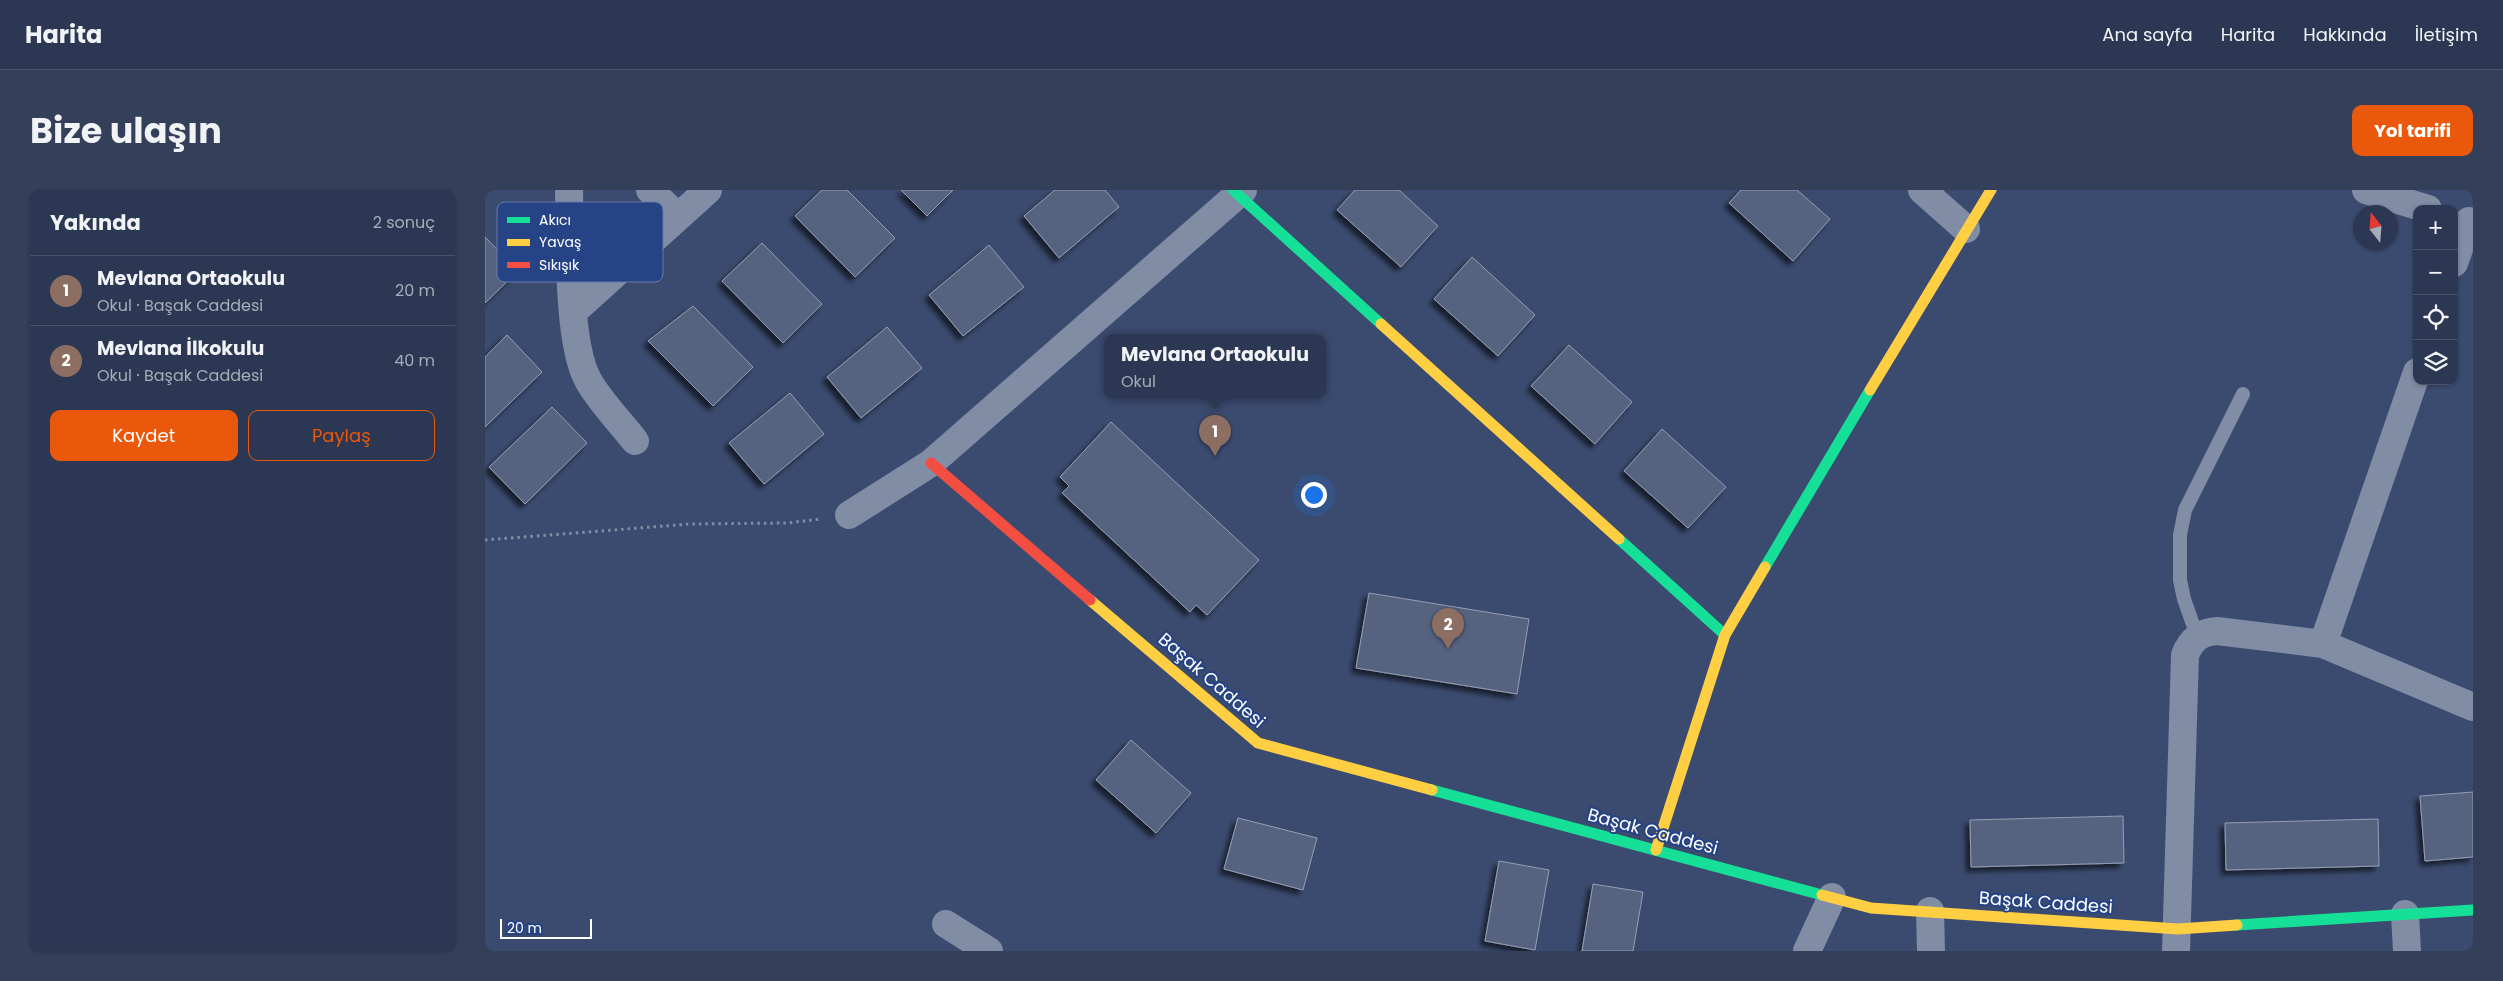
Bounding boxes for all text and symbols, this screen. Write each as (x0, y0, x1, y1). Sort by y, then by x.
text: Harita (25, 18, 102, 51)
text: Ana sayfa (2102, 22, 2193, 47)
text: Harita (2221, 22, 2275, 47)
text: Hakkında (2303, 22, 2387, 47)
text: İletişim (2415, 22, 2478, 47)
button: Yol tarifi (2352, 105, 2473, 156)
text: Bize ulaşın (30, 106, 222, 155)
legend (497, 202, 663, 282)
north arrow (2353, 205, 2398, 250)
map controls (2413, 205, 2458, 385)
button: + (2413, 205, 2458, 250)
text: Yakında (50, 208, 141, 237)
text: Akıcı (539, 210, 571, 230)
text: 2 sonuç (373, 211, 435, 234)
text: Yavaş (539, 232, 581, 252)
button: − (2413, 250, 2458, 295)
text: Sıkışık (539, 255, 580, 275)
text: Mevlana Ortaokulu (97, 265, 285, 292)
text: 1 (63, 279, 69, 302)
text: 20 m (395, 279, 435, 302)
text: Okul · Başak Caddesi (97, 294, 263, 317)
button: locate (2413, 295, 2458, 340)
popup (1104, 334, 1326, 399)
text: Mevlana İlkokulu (97, 335, 264, 362)
button: layers (2413, 340, 2458, 385)
text: Mevlana Ortaokulu (1121, 341, 1309, 368)
text: 2 (61, 349, 71, 372)
text: 40 m (394, 349, 435, 372)
text: Okul · Başak Caddesi (97, 364, 263, 387)
text: Okul (1121, 370, 1156, 393)
button: Kaydet (50, 410, 238, 461)
button: Paylaş (248, 410, 435, 461)
pin: 1 (1199, 415, 1231, 456)
your location (1301, 482, 1327, 508)
pin: 2 (1432, 608, 1464, 649)
street label: Başak Caddesi (1153, 627, 1271, 733)
street label: Başak Caddesi (1585, 802, 1721, 860)
street label: Başak Caddesi (1978, 885, 2114, 919)
scale bar (500, 916, 593, 939)
text: 20 m (507, 918, 542, 938)

